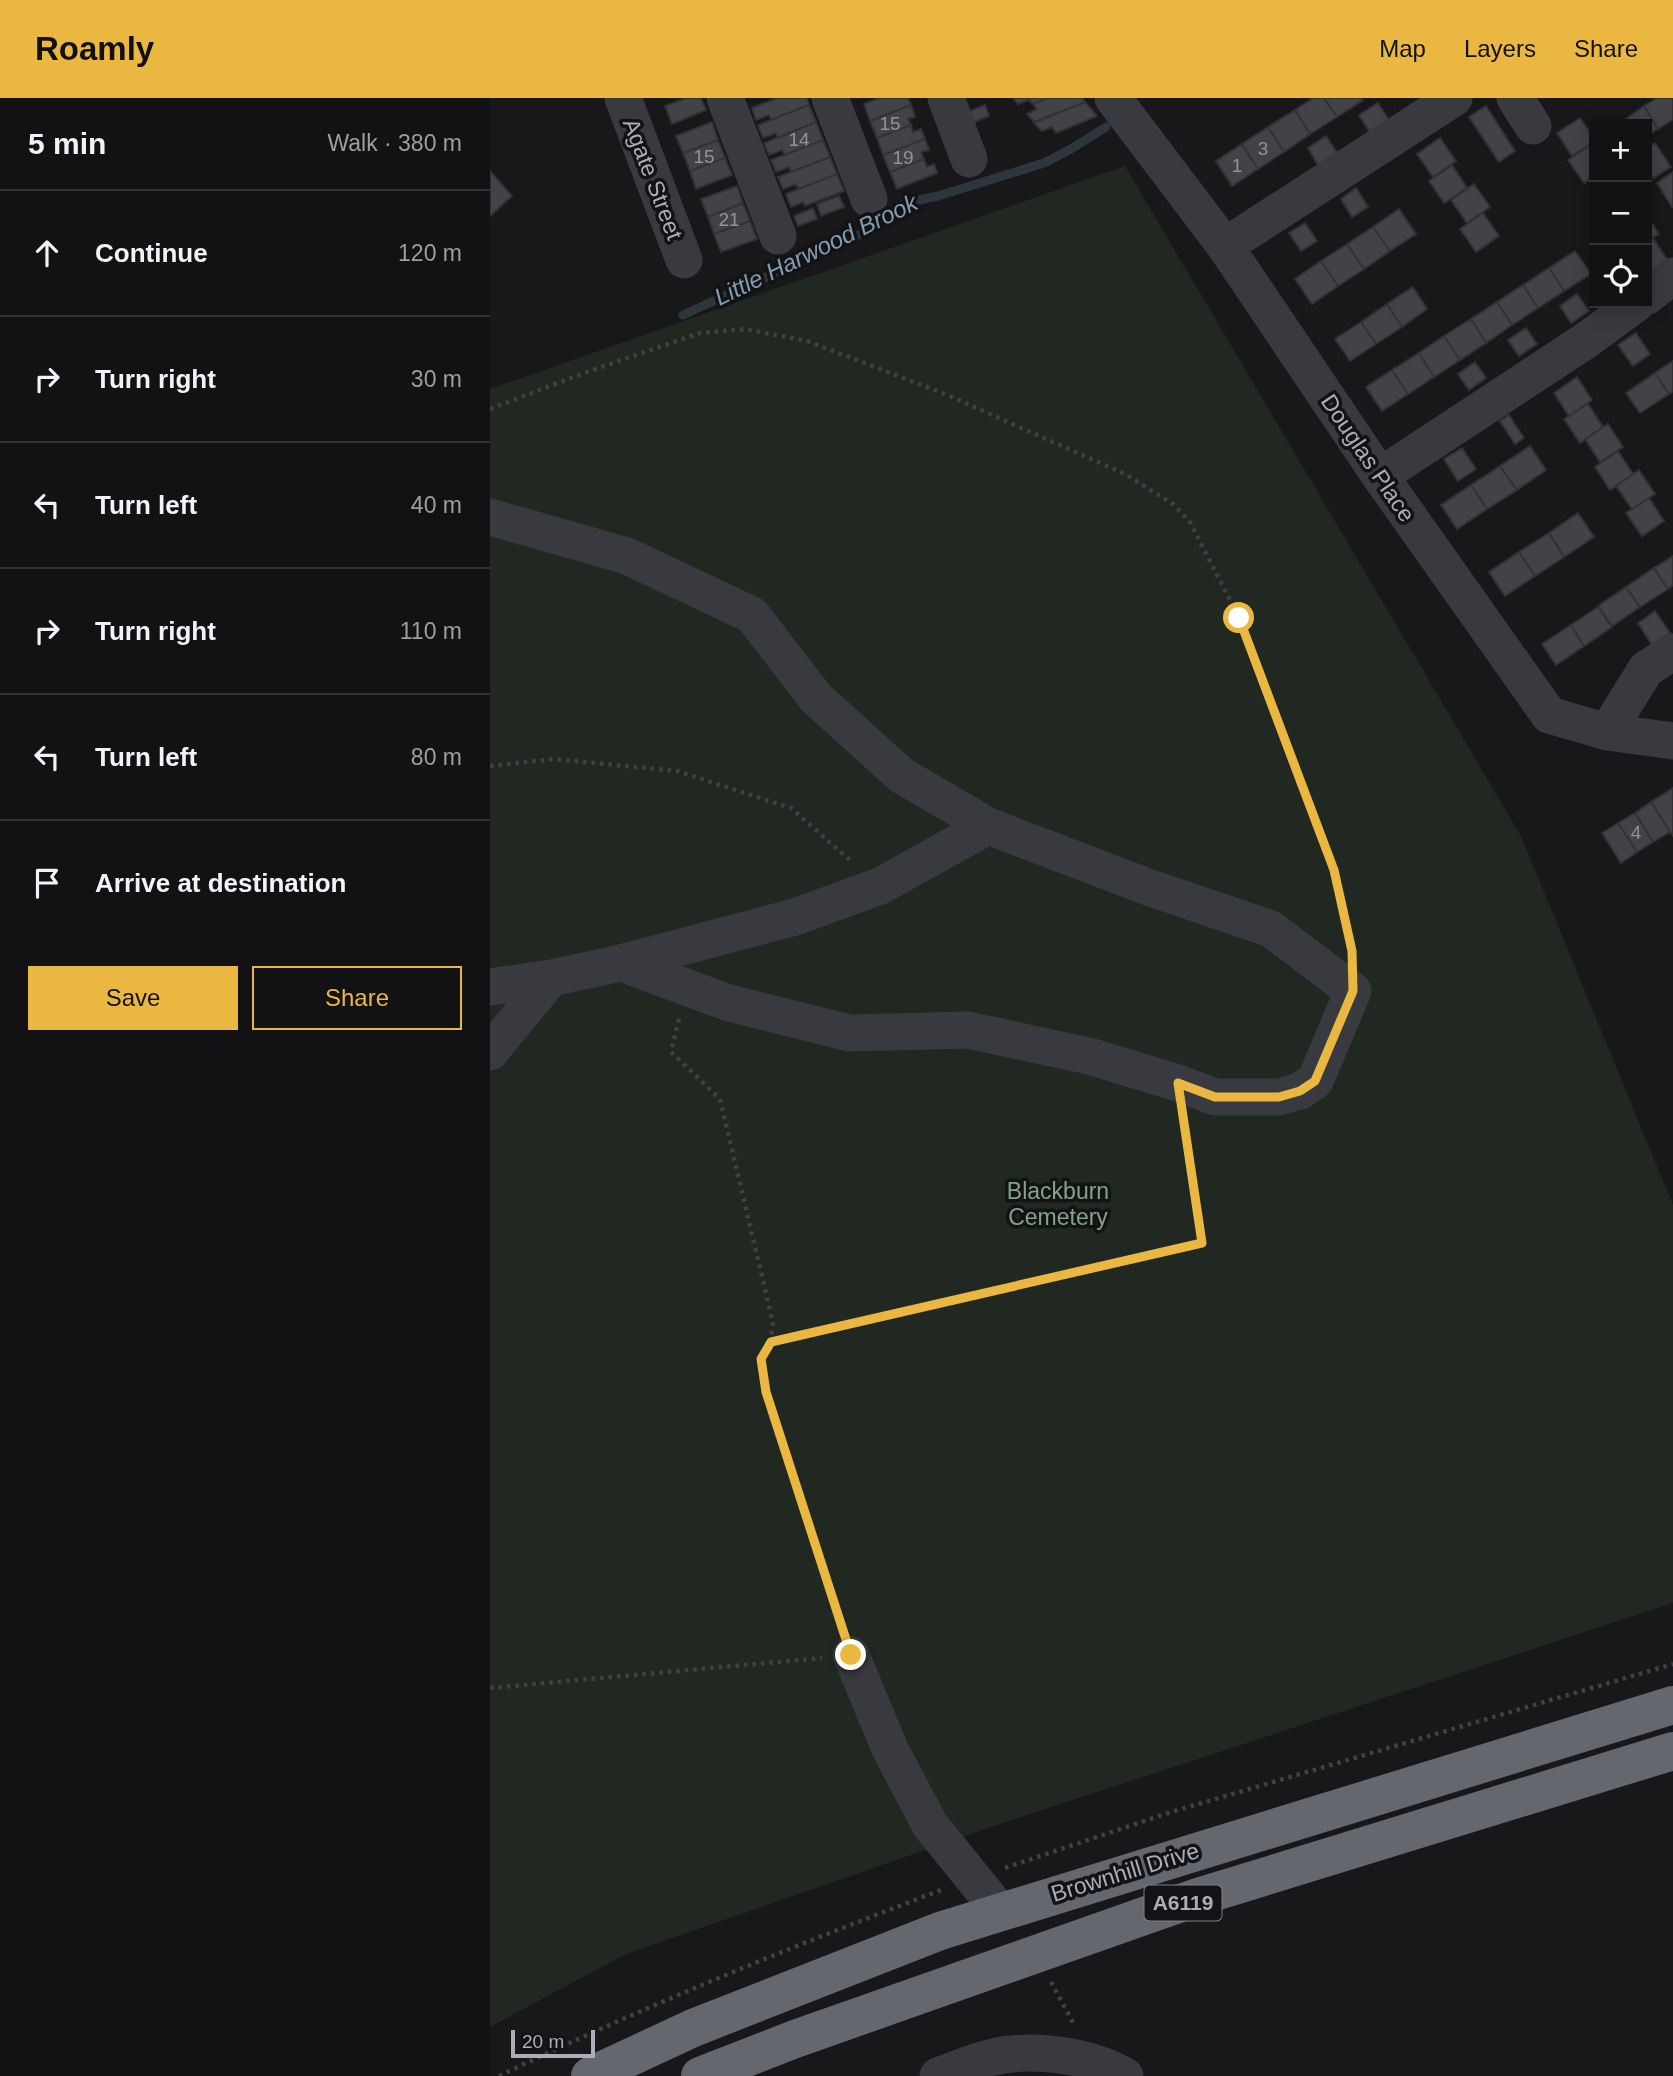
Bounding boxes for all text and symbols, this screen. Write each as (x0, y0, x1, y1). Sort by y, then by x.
text: Roamly (35, 30, 154, 67)
text: Map (1379, 35, 1426, 62)
text: Layers (1464, 35, 1536, 62)
text: Share (1574, 35, 1638, 62)
house number: 15 (879, 113, 901, 134)
street label: Agate Street (618, 115, 688, 244)
map controls (1589, 119, 1652, 308)
button: + (1589, 119, 1652, 182)
text: 5 min (28, 127, 106, 160)
house number: 14 (788, 129, 810, 150)
text: Walk · 380 m (327, 130, 462, 156)
house number: 3 (1258, 138, 1268, 159)
house number: 15 (693, 146, 715, 167)
house number: 19 (892, 147, 914, 168)
house number: 1 (1232, 155, 1242, 176)
button: − (1589, 182, 1652, 245)
water label: Little Harwood Brook (710, 188, 924, 311)
house number: 21 (718, 209, 740, 230)
icon: ahead (28, 234, 66, 272)
text: Continue (95, 238, 208, 268)
text: 120 m (398, 240, 462, 266)
button: locate (1589, 245, 1652, 308)
icon: right (28, 360, 66, 398)
text: Turn right (95, 364, 216, 394)
text: 30 m (411, 366, 462, 392)
street label: Douglas Place (1316, 389, 1420, 527)
icon: left (28, 486, 66, 524)
text: Turn left (95, 490, 197, 520)
text: 40 m (411, 492, 462, 518)
route start (1223, 602, 1254, 633)
icon: right (28, 612, 66, 650)
text: Turn right (95, 616, 216, 646)
text: 110 m (400, 618, 462, 644)
icon: left (28, 738, 66, 776)
text: Turn left (95, 742, 197, 772)
text: 80 m (411, 744, 462, 770)
house number: 4 (1631, 822, 1642, 843)
icon: arrive (28, 864, 66, 902)
text: Arrive at destination (95, 868, 346, 898)
button: Save (28, 966, 238, 1030)
button: Share (252, 966, 462, 1030)
park label: Blackburn Cemetery (1007, 1178, 1109, 1230)
route end (835, 1639, 866, 1670)
street label: Brownhill Drive (1048, 1837, 1202, 1907)
road number: A6119 (1144, 1885, 1222, 1920)
scale bar (511, 2027, 595, 2059)
text: 20 m (522, 2031, 564, 2052)

